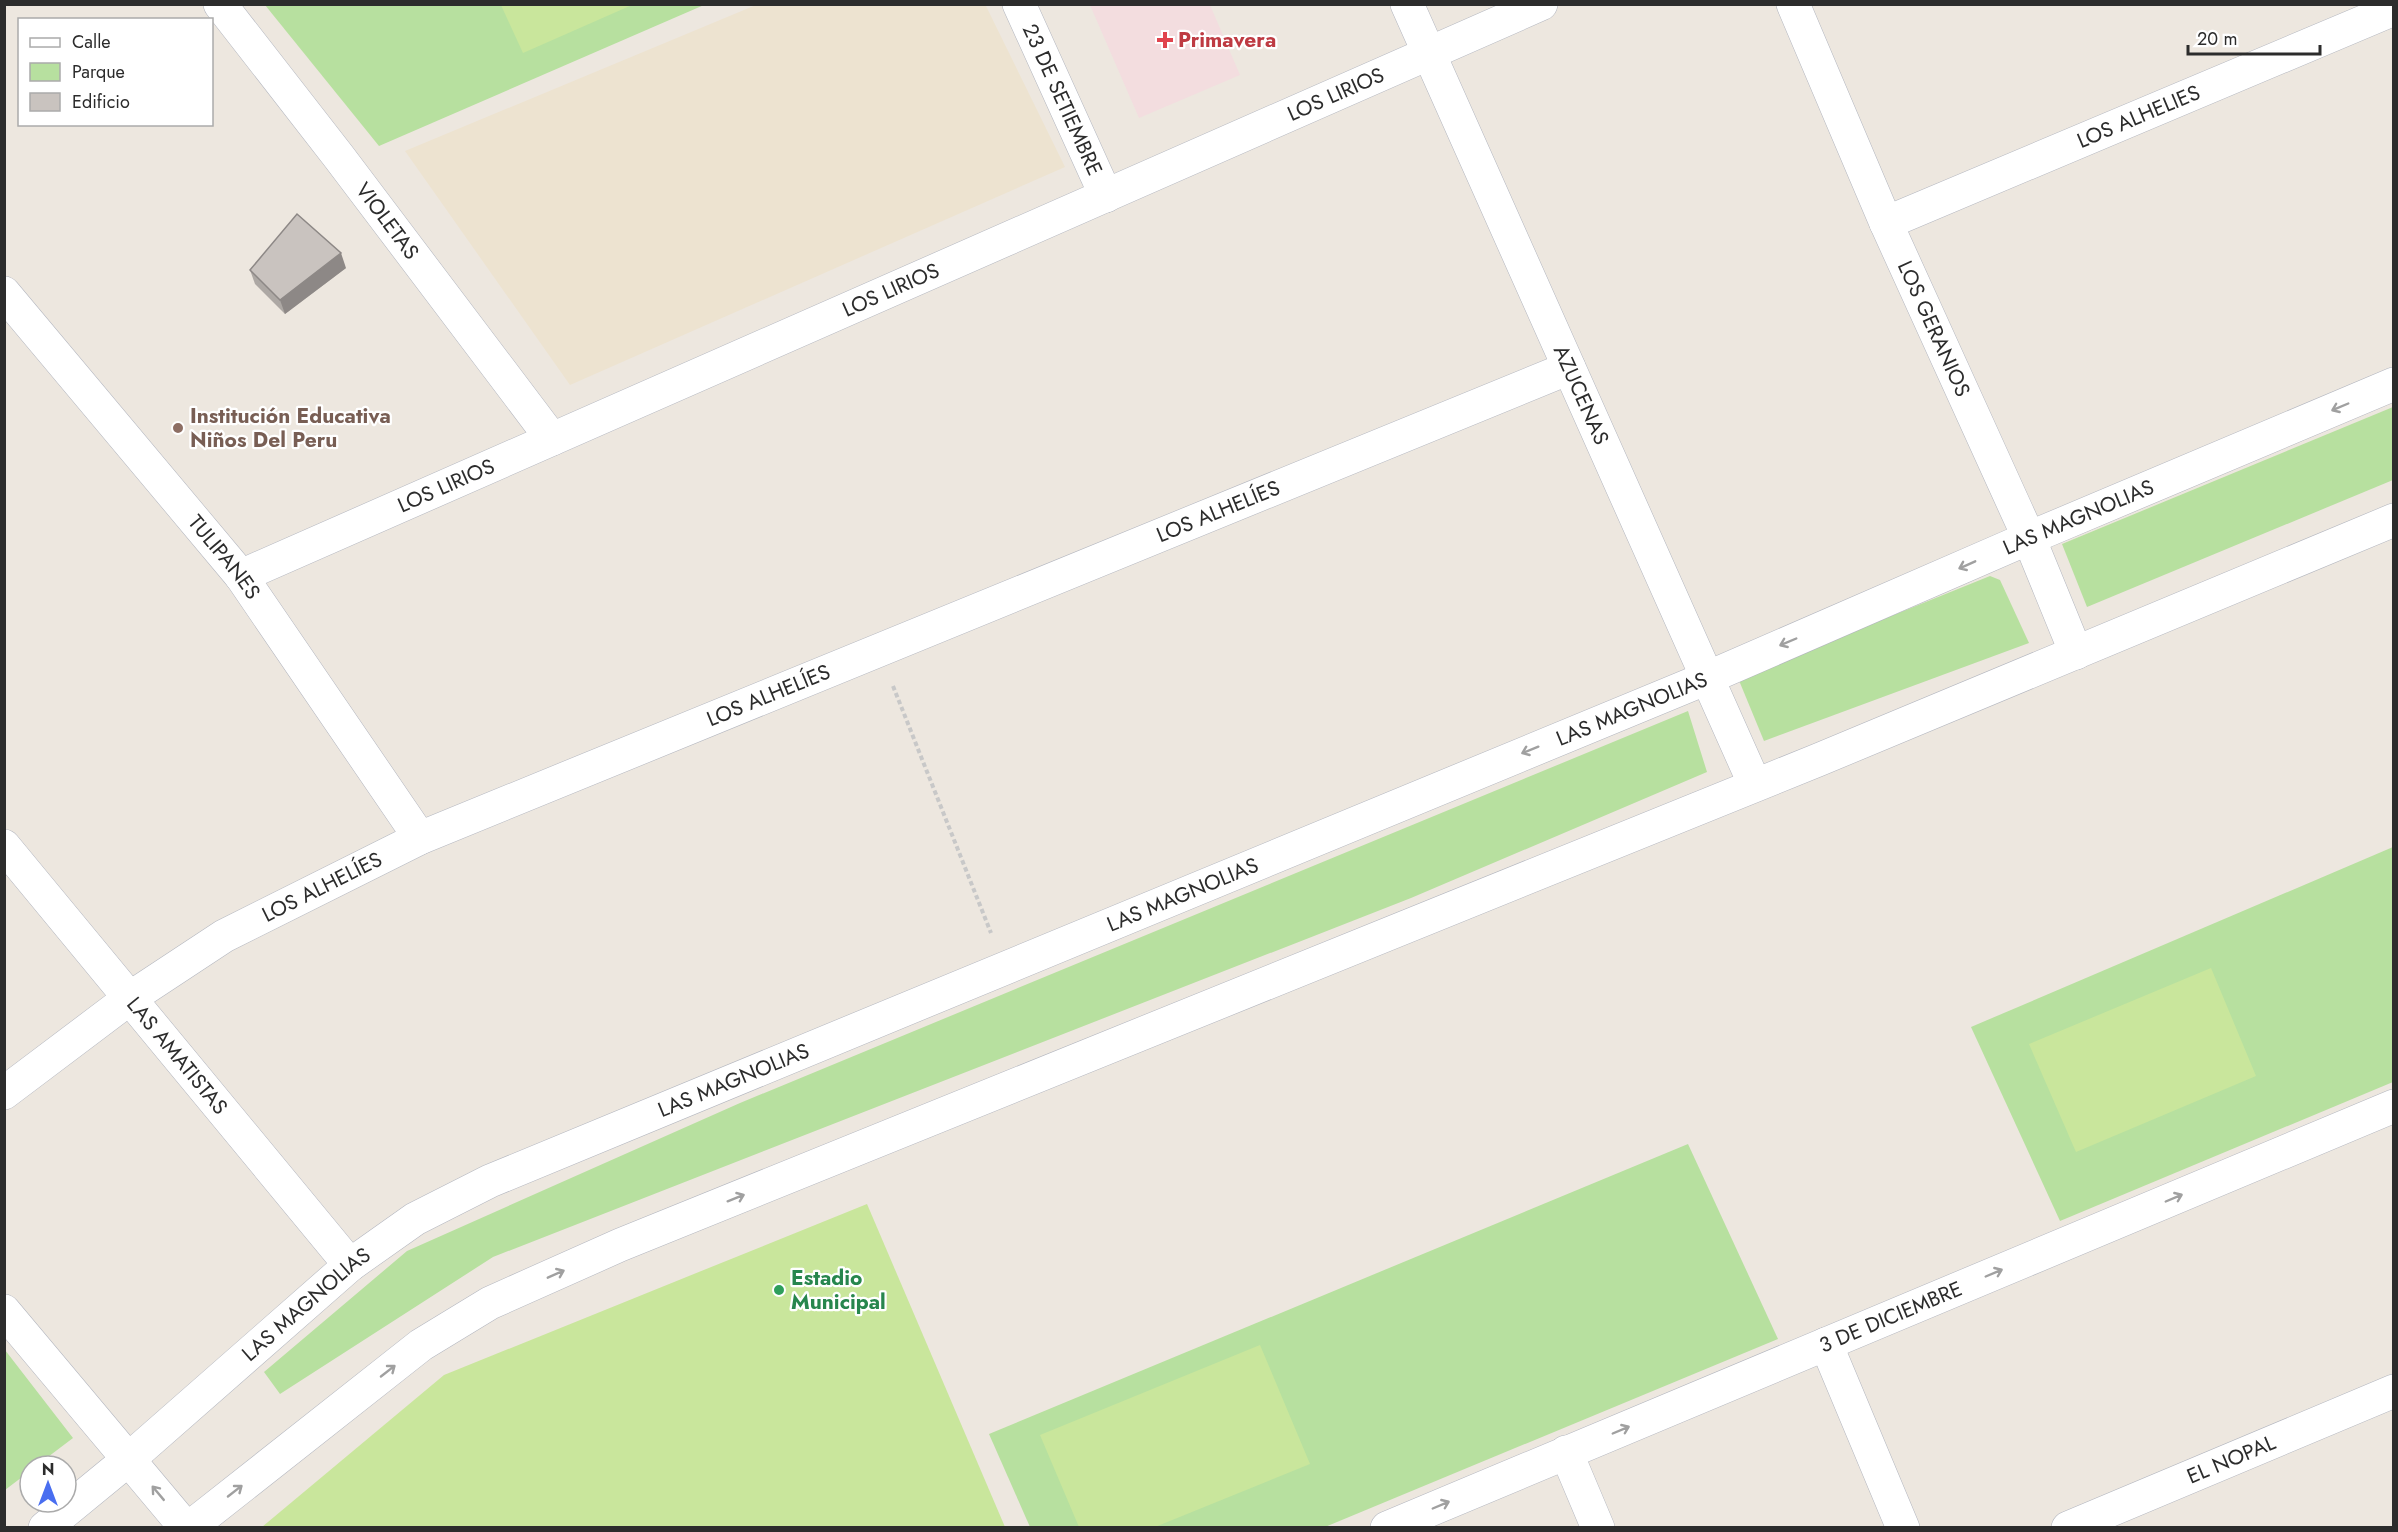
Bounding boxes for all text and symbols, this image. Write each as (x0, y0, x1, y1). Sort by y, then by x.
legend (18, 18, 213, 126)
scale bar (2188, 18, 2320, 56)
street label: 23 DE SETIEMBRE (1015, 19, 1110, 180)
place label: Primavera (1178, 25, 1276, 55)
text: 20 m (2197, 26, 2237, 52)
text: Calle (72, 29, 111, 55)
marker: Primavera (1156, 31, 1174, 49)
text: Parque (72, 59, 125, 85)
street label: LOS LIRIOS (1283, 60, 1389, 129)
street label: LOS ALHELIES (2072, 77, 2205, 156)
text: Edificio (72, 89, 130, 115)
street label: VIOLETAS (348, 176, 426, 266)
street label: LOS LIRIOS (838, 256, 944, 325)
street label: LOS GERANIOS (1890, 256, 1978, 401)
street label: AZUCENAS (1546, 340, 1616, 450)
place label: Institución Educativa Niños Del Peru (190, 401, 391, 455)
one-way arrow (2331, 401, 2349, 413)
marker: Institución Educativa Niños Del Peru (171, 421, 185, 435)
street label: LOS LIRIOS (393, 451, 499, 520)
street label: LAS MAGNOLIAS (1998, 472, 2158, 563)
street label: LOS ALHELÍES (1152, 473, 1284, 550)
street label: TULIPANES (181, 508, 268, 605)
one-way arrow (1958, 559, 1976, 571)
one-way arrow (1779, 637, 1797, 648)
street label: LOS ALHELÍES (702, 657, 835, 734)
street label: LAS MAGNOLIAS (1552, 664, 1712, 754)
one-way arrow (1522, 745, 1540, 756)
street label: LOS ALHELÍES (257, 844, 387, 930)
street label: LAS MAGNOLIAS (1102, 850, 1263, 939)
street label: LAS AMATISTAS (120, 990, 235, 1121)
street label: LAS MAGNOLIAS (653, 1036, 814, 1125)
one-way arrow (726, 1192, 745, 1203)
one-way arrow (2165, 1192, 2183, 1203)
street label: LAS MAGNOLIAS (235, 1240, 376, 1368)
place label: Estadio Municipal (791, 1263, 886, 1317)
one-way arrow (547, 1267, 565, 1278)
one-way arrow (1985, 1267, 2003, 1278)
street label: 3 DE DICIEMBRE (1814, 1274, 1967, 1360)
marker: Estadio Municipal (772, 1283, 786, 1297)
one-way arrow (380, 1365, 396, 1378)
one-way arrow (1611, 1424, 1629, 1435)
street label: EL NOPAL (2182, 1427, 2281, 1491)
north arrow (18, 1454, 78, 1514)
text: N (42, 1458, 54, 1481)
one-way arrow (151, 1485, 164, 1501)
one-way arrow (226, 1485, 242, 1498)
one-way arrow (1431, 1499, 1450, 1510)

